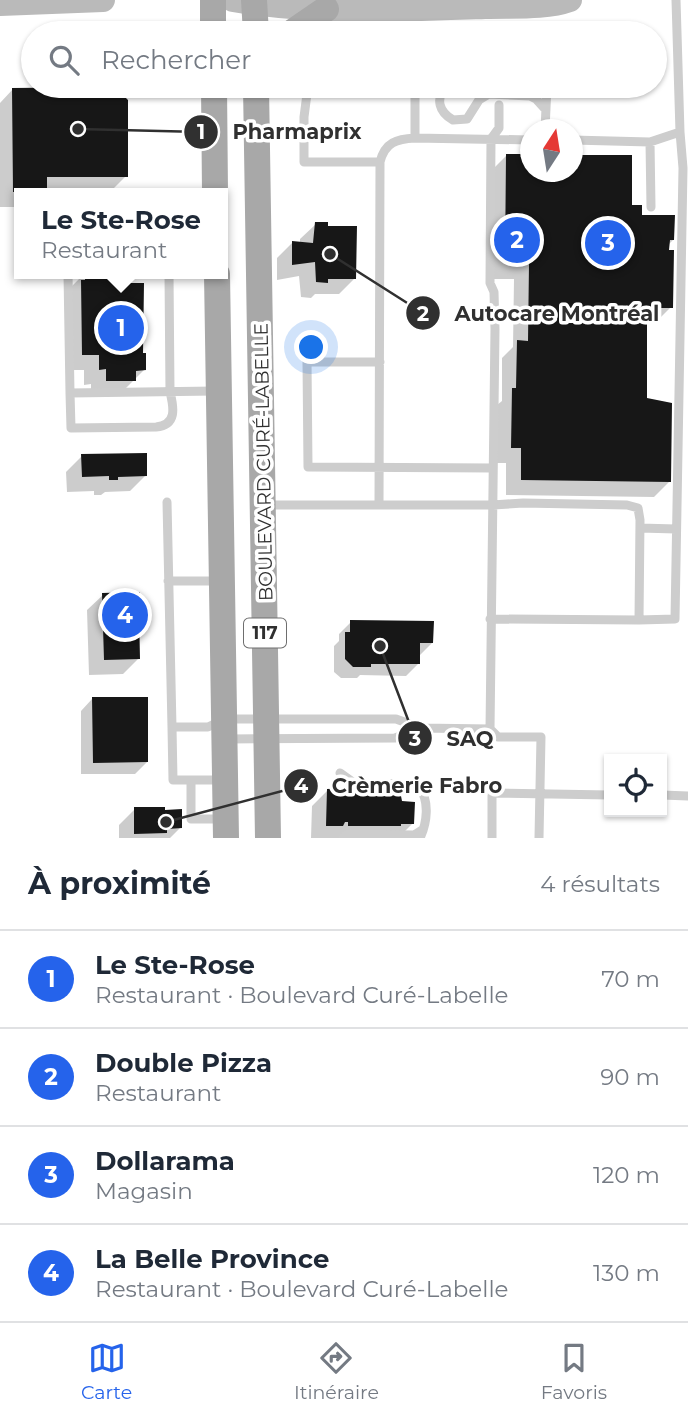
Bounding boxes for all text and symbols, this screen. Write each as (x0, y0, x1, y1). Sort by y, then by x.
search box (21, 21, 667, 98)
icon: search (45, 41, 83, 79)
text: Rechercher (101, 44, 251, 76)
callout: Pharmaprix (183, 111, 375, 153)
text: 1 (197, 119, 205, 144)
text: Pharmaprix (232, 119, 362, 144)
north arrow (520, 119, 583, 182)
popup (14, 188, 228, 279)
text: Le Ste-Rose (41, 204, 201, 236)
pin: 2 (494, 214, 540, 266)
pin: 3 (585, 217, 631, 269)
text: Restaurant (41, 236, 167, 264)
callout: Autocare Montréal (406, 292, 674, 334)
text: 2 (417, 301, 429, 326)
text: Autocare Montréal (454, 301, 659, 326)
pin: 1 (98, 302, 144, 354)
street label: BOULEVARD CURÉ-LABELLE (250, 323, 277, 601)
your location (294, 330, 328, 364)
pin: 4 (102, 589, 148, 641)
road number: 117 (244, 618, 286, 648)
callout: SAQ (397, 717, 507, 759)
text: 3 (408, 726, 421, 751)
text: SAQ (447, 726, 494, 751)
map controls (604, 754, 667, 817)
button: locate (604, 754, 667, 817)
callout: Crèmerie Fabro (283, 765, 517, 807)
text: 4 (294, 773, 309, 798)
text: Crèmerie Fabro (332, 773, 502, 798)
text: À proximité (28, 865, 211, 902)
text: 4 résultats (540, 870, 660, 898)
text: Le Ste-Rose (95, 949, 255, 981)
text: 1 (46, 965, 56, 993)
text: 70 m (601, 965, 660, 993)
text: Restaurant · Boulevard Curé-Labelle (95, 981, 509, 1009)
text: Double Pizza (95, 1047, 272, 1079)
text: 2 (44, 1063, 58, 1091)
text: 90 m (600, 1063, 660, 1091)
text: Restaurant (95, 1079, 221, 1107)
text: Dollarama (95, 1145, 235, 1177)
text: 3 (44, 1161, 58, 1189)
text: 120 m (593, 1161, 660, 1189)
text: Magasin (95, 1177, 193, 1205)
text: La Belle Province (95, 1243, 329, 1275)
text: 4 (43, 1259, 59, 1287)
text: 130 m (593, 1259, 660, 1287)
text: Restaurant · Boulevard Curé-Labelle (95, 1275, 509, 1303)
tab: Carte (81, 1339, 132, 1404)
tab: Itinéraire (294, 1339, 379, 1404)
tab: Favoris (541, 1339, 607, 1404)

